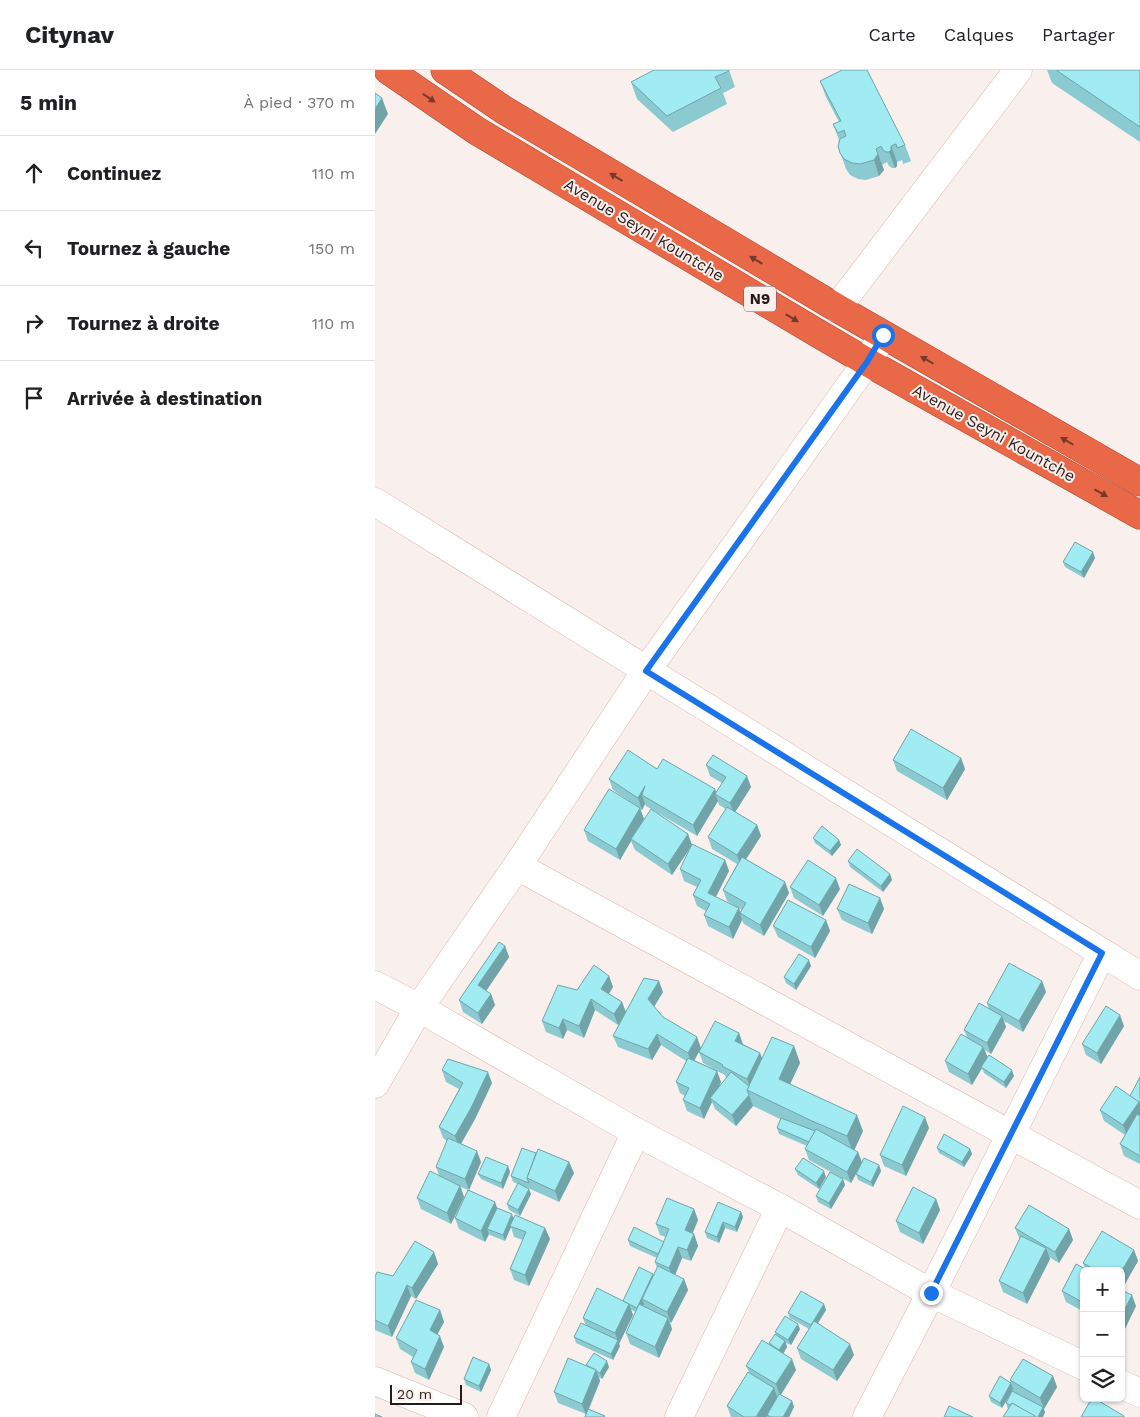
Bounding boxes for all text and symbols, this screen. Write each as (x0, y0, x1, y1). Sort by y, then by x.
text: Citynav (25, 21, 114, 49)
text: Carte (868, 24, 916, 45)
text: Calques (944, 24, 1014, 45)
text: Partager (1042, 24, 1115, 45)
text: 5 min (20, 90, 77, 115)
text: À pied · 370 m (244, 93, 355, 112)
one-way arrow (422, 93, 435, 103)
icon: ahead (20, 159, 48, 187)
text: Continuez (67, 162, 161, 185)
text: 110 m (312, 164, 355, 183)
one-way arrow (610, 173, 623, 182)
street label: Avenue Seyni Kountche (561, 175, 727, 285)
icon: left (20, 234, 48, 262)
text: Tournez à gauche (67, 237, 230, 260)
text: 150 m (309, 239, 355, 258)
one-way arrow (749, 256, 762, 265)
road number: N9 (744, 286, 776, 312)
icon: right (20, 309, 48, 337)
text: Tournez à droite (67, 312, 219, 335)
one-way arrow (785, 313, 798, 322)
text: 110 m (312, 314, 355, 333)
route start (872, 324, 895, 347)
one-way arrow (920, 355, 933, 364)
street label: Avenue Seyni Kountche (909, 380, 1079, 486)
icon: arrive (20, 384, 48, 412)
text: Arrivée à destination (67, 387, 262, 410)
one-way arrow (1061, 436, 1074, 445)
one-way arrow (1093, 489, 1108, 497)
map controls (1080, 1267, 1125, 1402)
button: + (1080, 1267, 1125, 1312)
route end (920, 1282, 943, 1305)
button: − (1080, 1312, 1125, 1357)
button: layers (1080, 1357, 1125, 1402)
scale bar (390, 1382, 463, 1405)
text: 20 m (397, 1386, 432, 1402)

